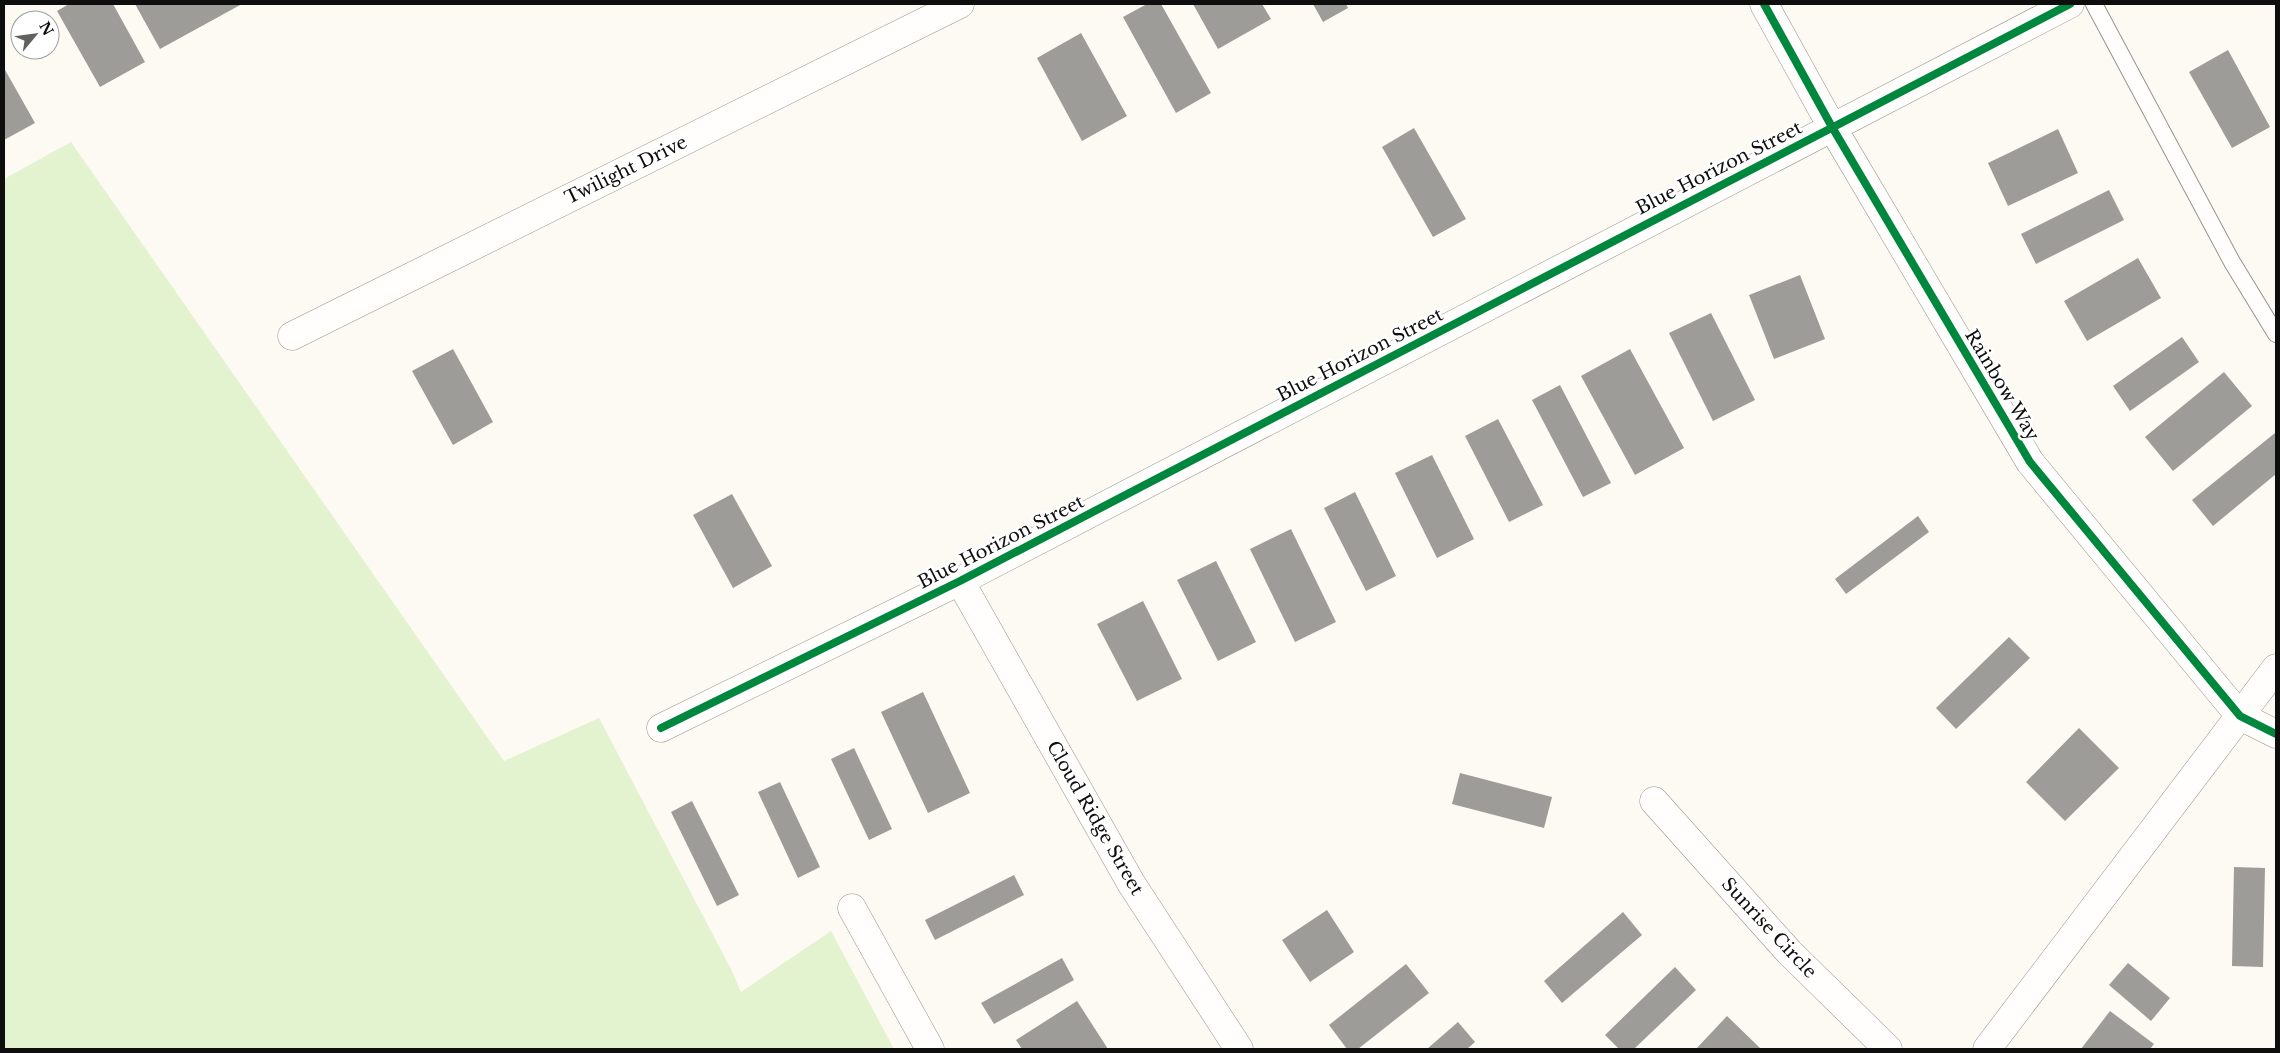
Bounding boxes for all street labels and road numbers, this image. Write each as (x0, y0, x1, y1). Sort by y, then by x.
street label: Blue Horizon Street (1632, 116, 1806, 219)
street label: Twilight Drive (561, 131, 691, 209)
street label: Blue Horizon Street (1273, 303, 1447, 406)
street label: Rainbow Way (1960, 325, 2044, 445)
street label: Blue Horizon Street (914, 490, 1088, 593)
street label: Cloud Ridge Street (1042, 737, 1148, 899)
street label: Sunrise Circle (1717, 873, 1821, 983)

